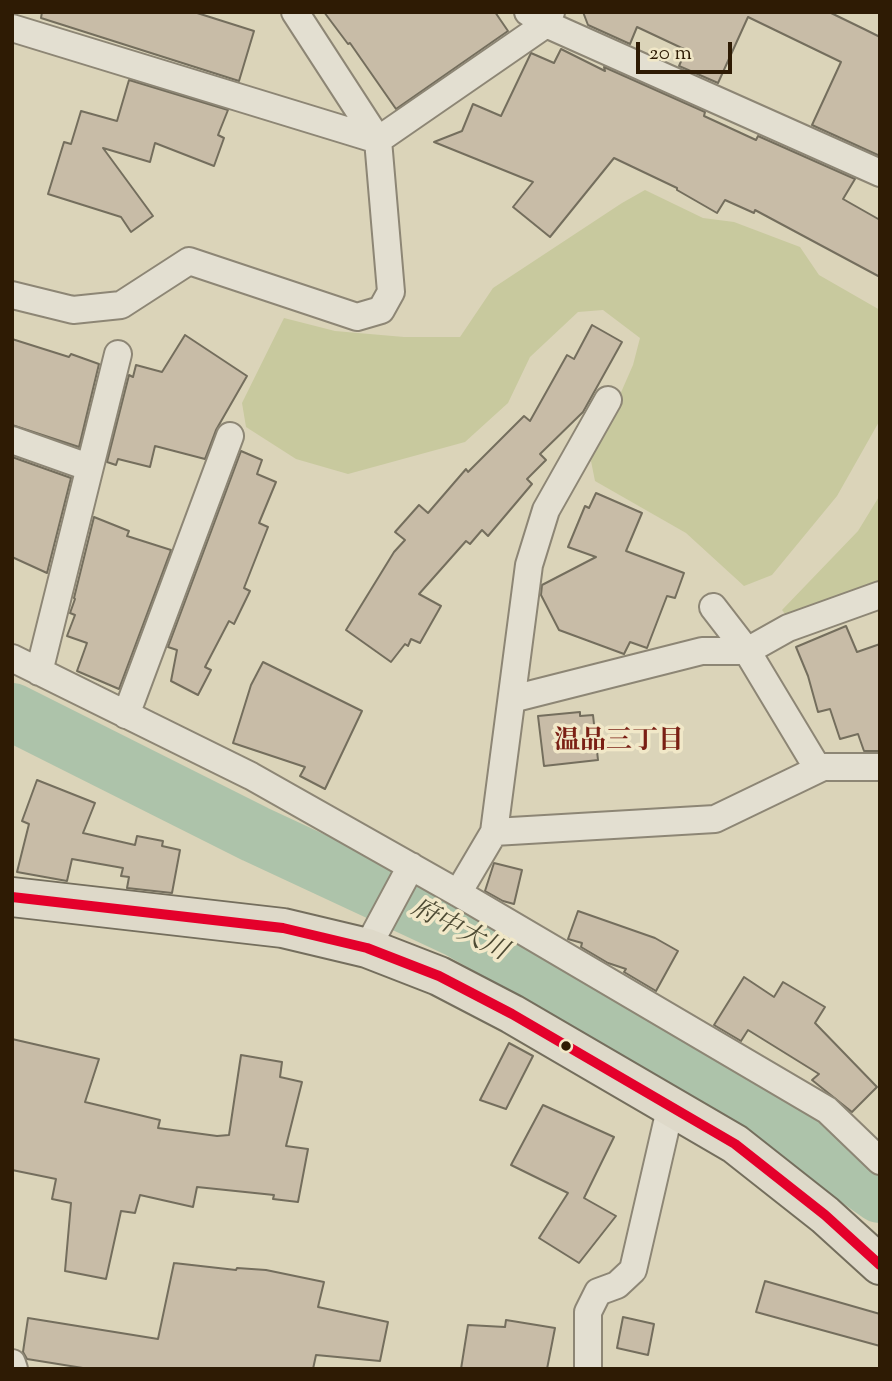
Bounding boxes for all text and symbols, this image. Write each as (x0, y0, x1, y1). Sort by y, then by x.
scale bar (640, 28, 736, 72)
text: 20 m (649, 39, 692, 69)
district label: 温品三丁目 (554, 728, 684, 760)
water label: 府中大川 (405, 894, 511, 970)
unlabelled marker (559, 1039, 573, 1053)

